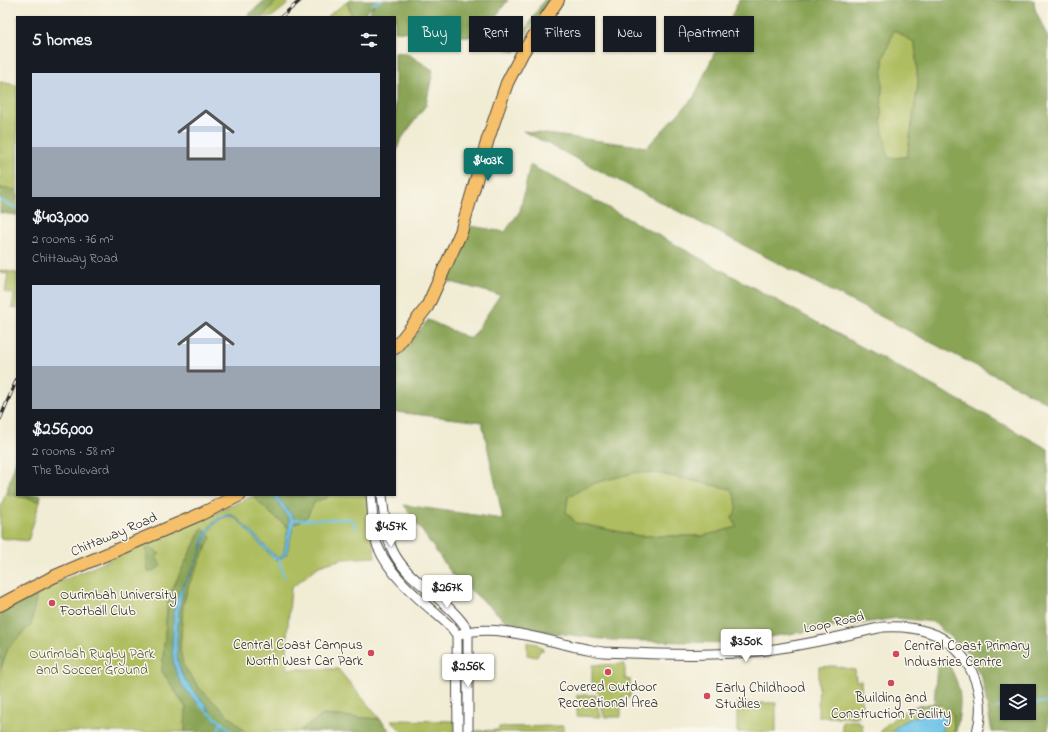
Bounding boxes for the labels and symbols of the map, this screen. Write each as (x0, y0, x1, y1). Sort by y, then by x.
pin: $403K (460, 148, 516, 182)
street label: Chittaway Road (67, 507, 161, 564)
pin: $457K (363, 514, 419, 548)
pin: $267K (419, 575, 475, 609)
place label: Ourimbah University Football Club (59, 585, 177, 622)
marker: Ourimbah University Football Club (47, 598, 57, 608)
street label: Loop Road (802, 606, 866, 640)
pin: $350K (718, 629, 774, 663)
place label: Central Coast Campus North West Car Park (233, 635, 364, 672)
place label: Central Coast Primary Industries Centre (904, 636, 1030, 673)
park label: Ourimbah Rugby Park and Soccer Ground (29, 644, 156, 681)
marker: Central Coast Campus North West Car Park (366, 648, 376, 658)
marker: Central Coast Primary Industries Centre (891, 649, 901, 659)
pin: $256K (440, 654, 496, 688)
marker: Covered Outdoor Recreational Area (603, 667, 613, 677)
place label: Covered Outdoor Recreational Area (558, 677, 658, 714)
place label: Early Childhood Studies (715, 678, 805, 715)
marker: Building and Construction Facility (886, 678, 896, 688)
place label: Building and Construction Facility (831, 688, 951, 726)
marker: Early Childhood Studies (702, 691, 712, 701)

